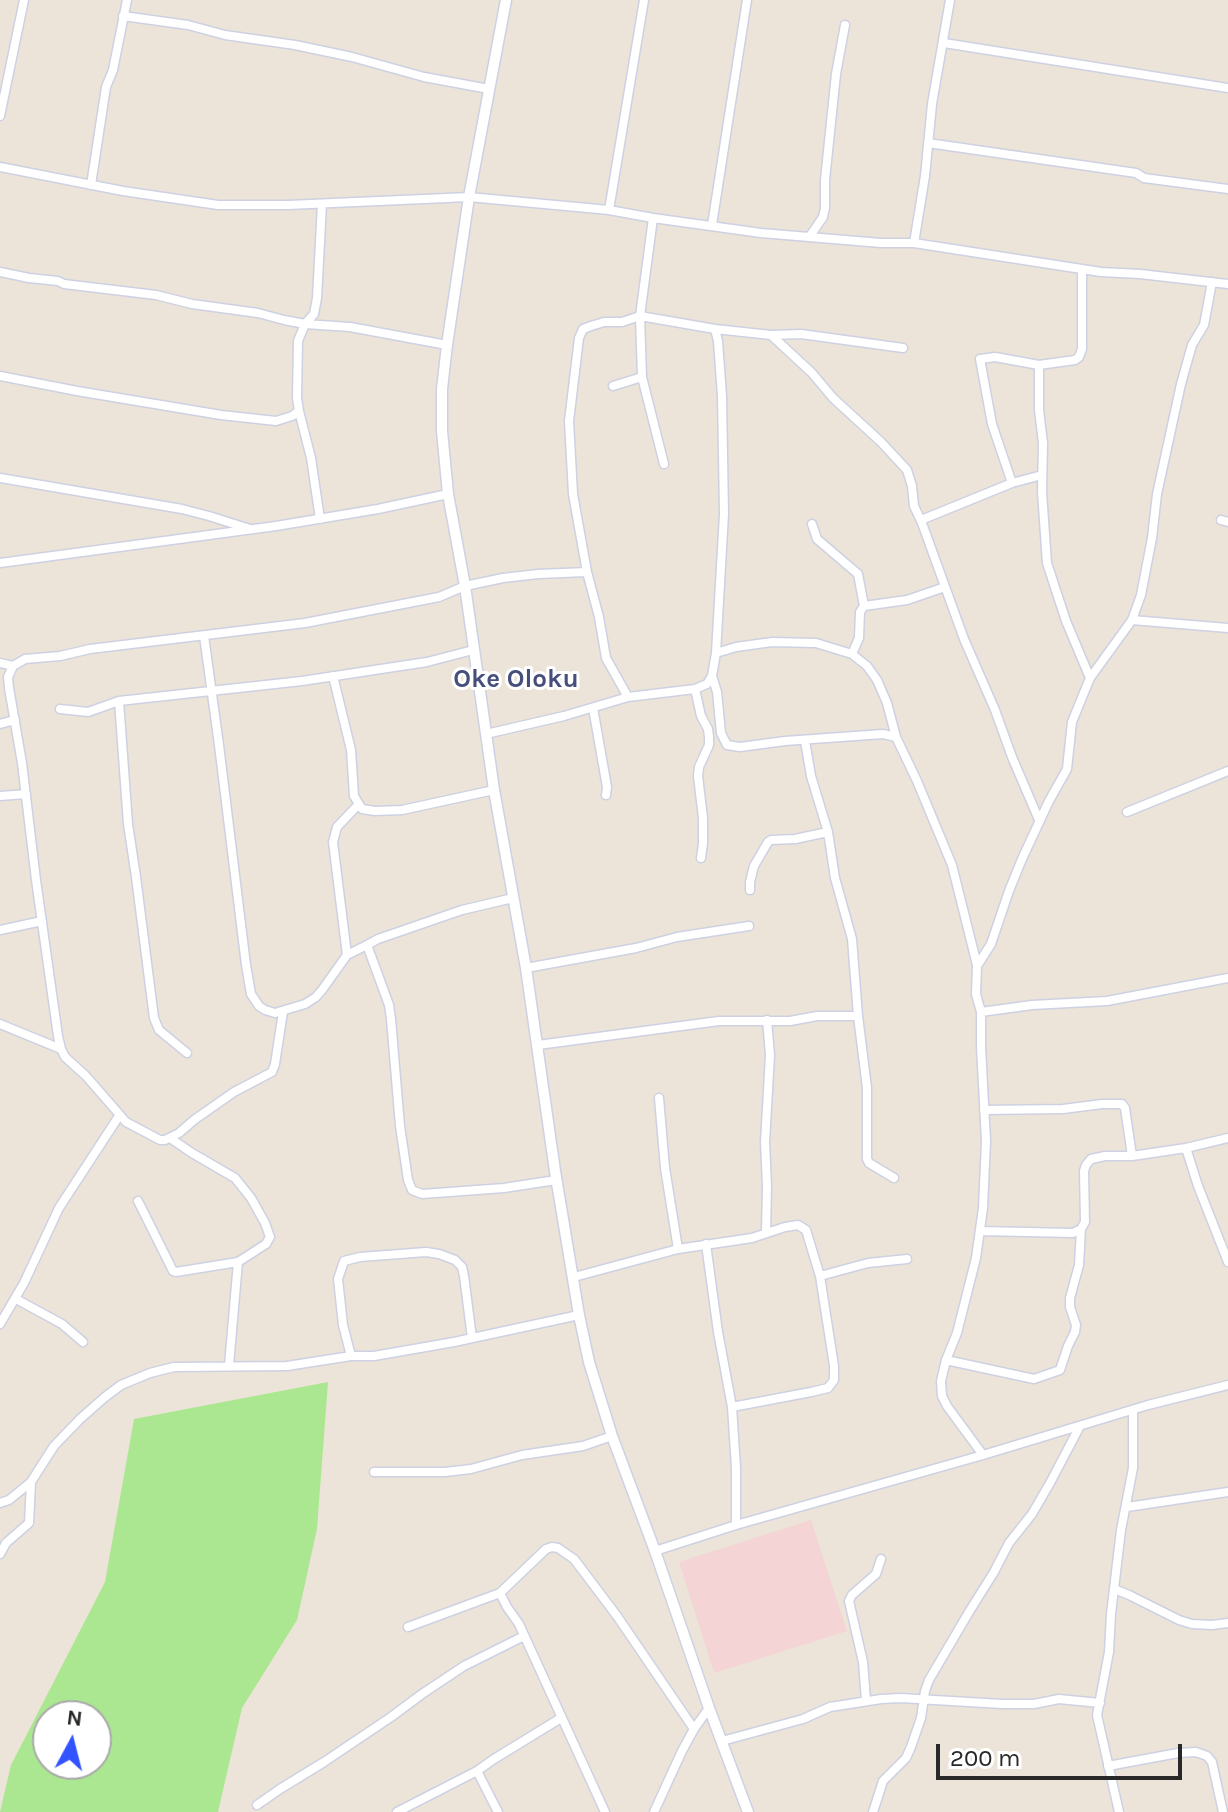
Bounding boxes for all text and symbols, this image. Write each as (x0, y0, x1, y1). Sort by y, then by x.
district label: Oke Oloku (453, 664, 579, 696)
north arrow (32, 1700, 112, 1780)
text: N (65, 1704, 84, 1732)
scale bar (940, 1728, 1186, 1778)
text: 200 m (950, 1744, 1021, 1772)

